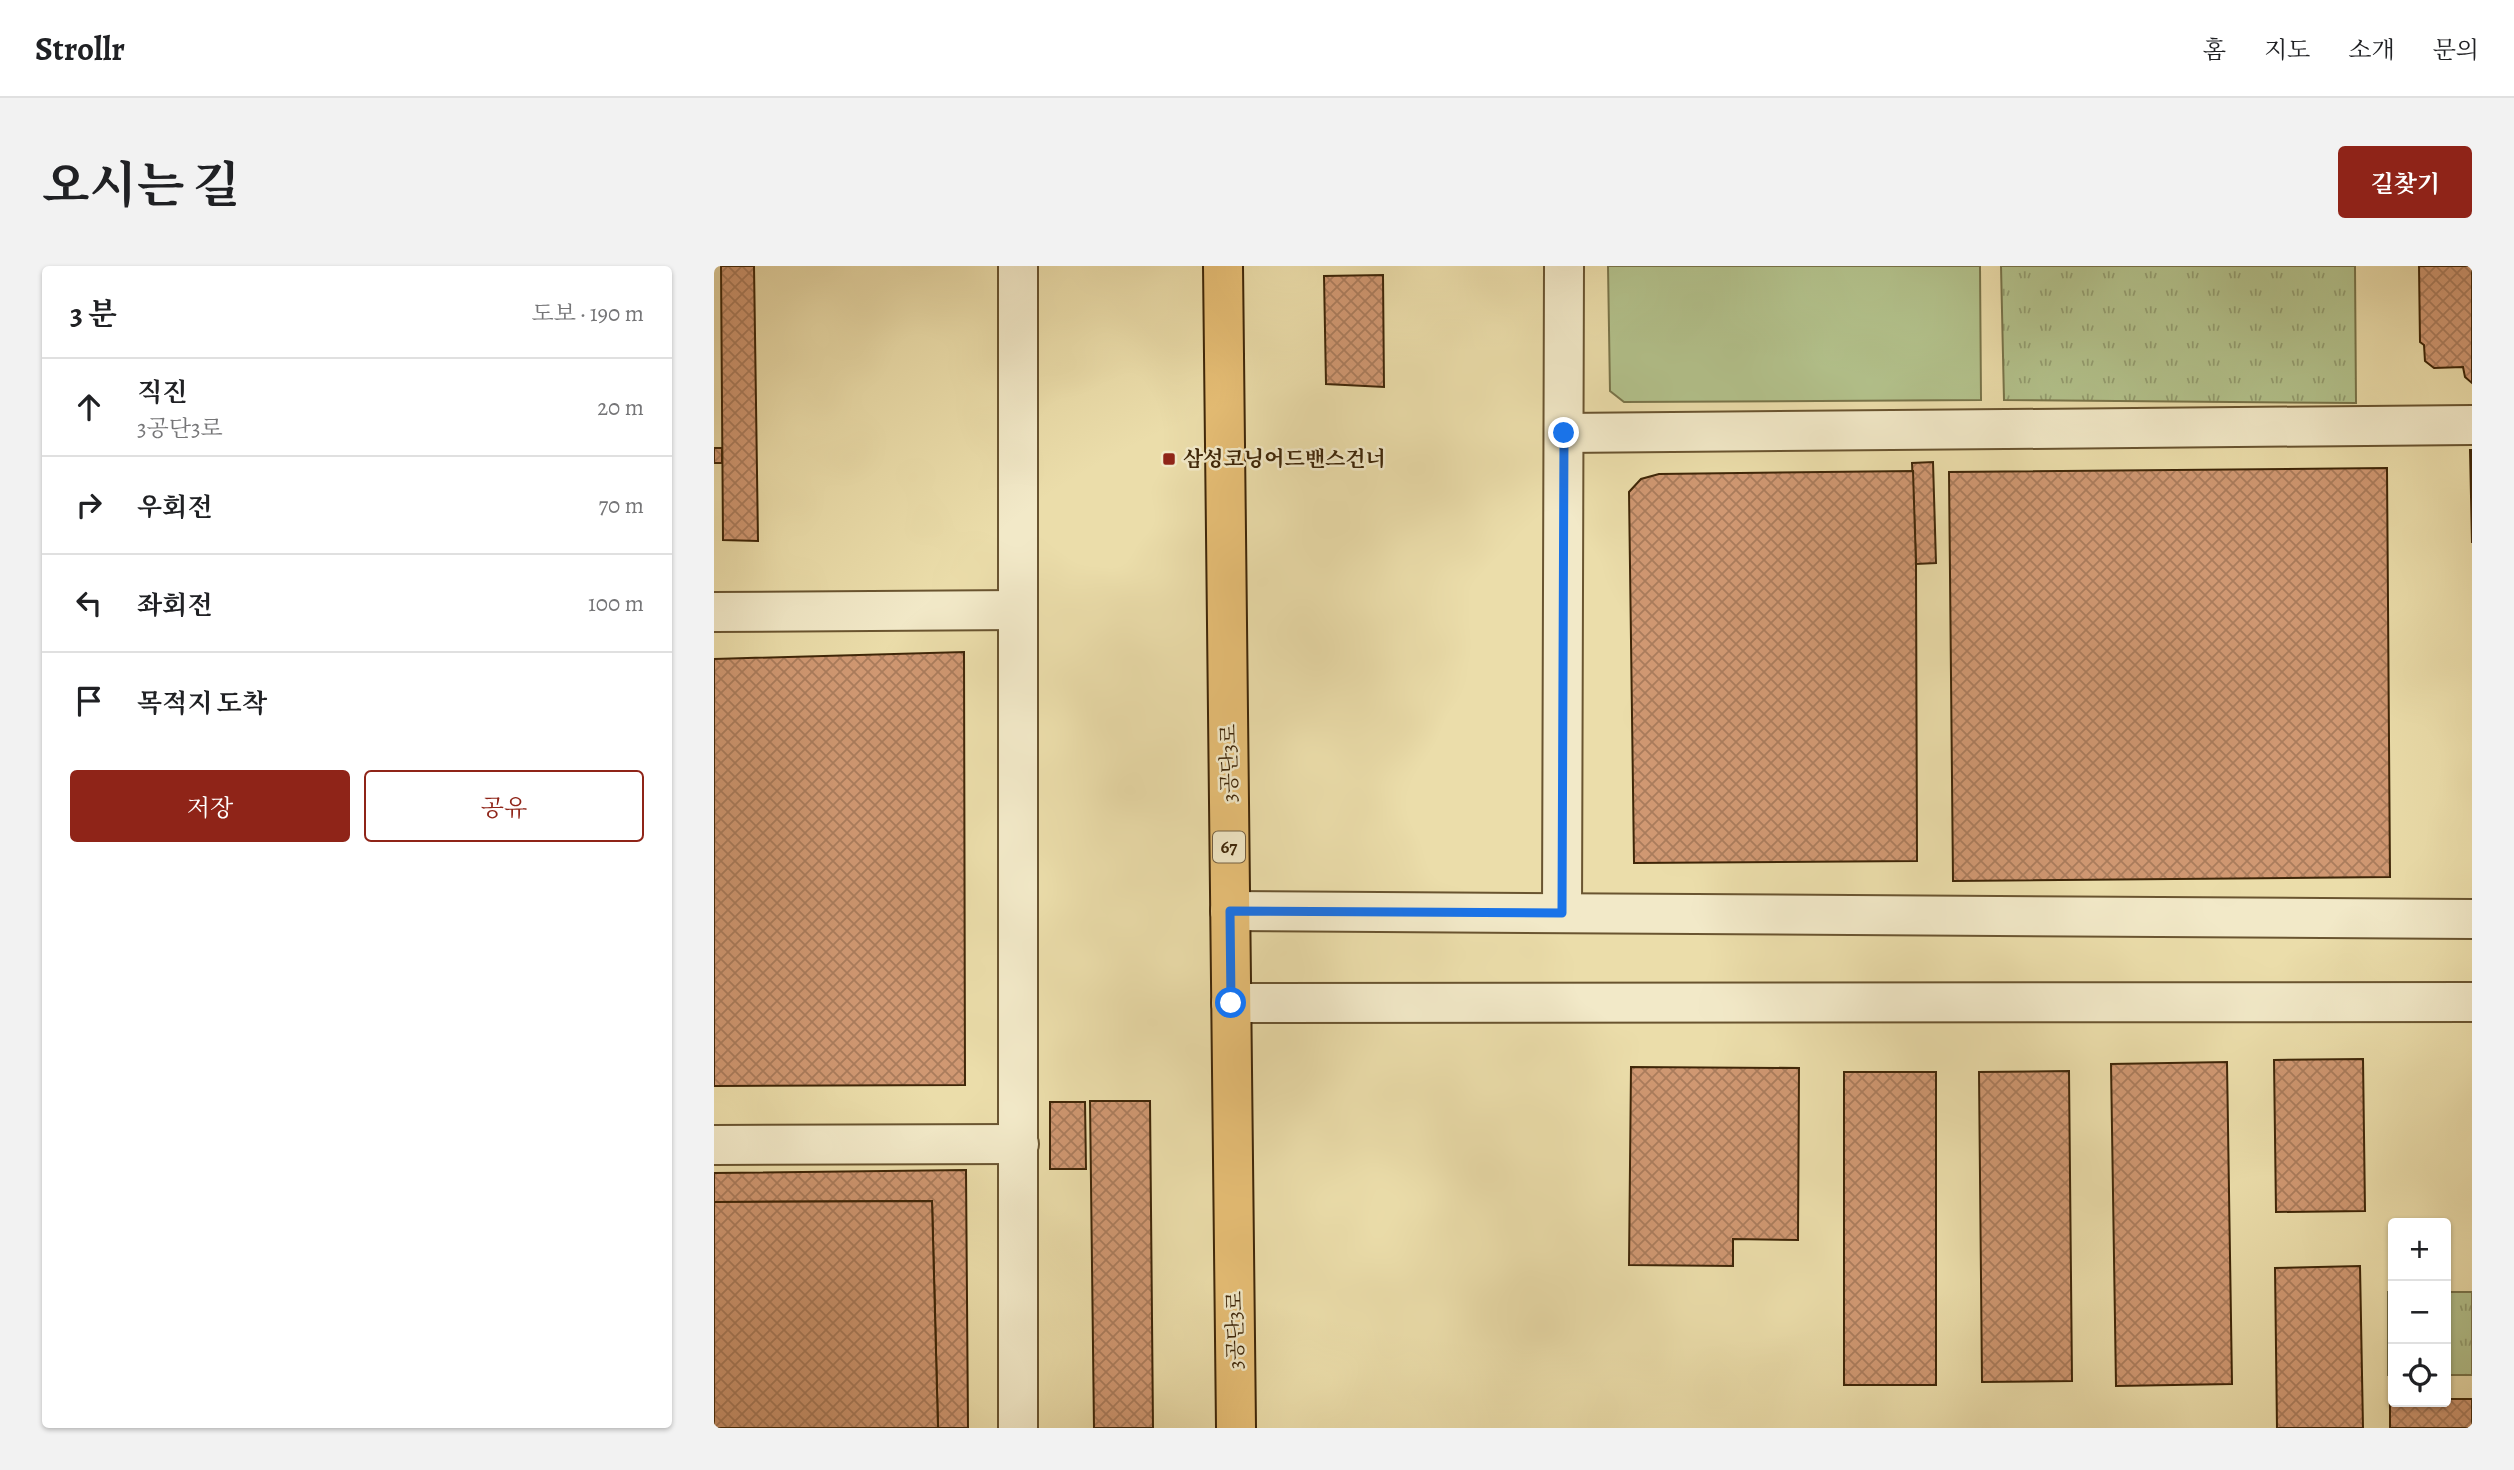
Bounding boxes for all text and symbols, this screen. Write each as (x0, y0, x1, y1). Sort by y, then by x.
text: Strollr (35, 26, 125, 71)
text: 홈 (2203, 34, 2226, 66)
text: 지도 (2264, 34, 2310, 66)
text: 소개 (2348, 34, 2395, 66)
text: 문의 (2433, 34, 2479, 66)
button: 길찾기 (2338, 146, 2472, 218)
text: 오시는 길 (42, 152, 240, 219)
text: 3 분 (70, 294, 117, 334)
text: 도보 · 190 m (532, 298, 644, 329)
text: 직진 (137, 375, 187, 410)
icon: ahead (70, 388, 108, 426)
text: 20 m (597, 392, 644, 423)
text: 3공단3로 (137, 413, 223, 444)
route end (1548, 417, 1579, 448)
place label: 삼성코닝어드밴스건너 (1183, 445, 1386, 473)
marker: 삼성코닝어드밴스건너 (1161, 451, 1177, 467)
icon: right (70, 486, 108, 524)
text: 우회전 (137, 490, 212, 525)
text: 70 m (598, 490, 644, 521)
icon: left (70, 584, 108, 622)
text: 좌회전 (137, 588, 212, 623)
text: 100 m (588, 588, 644, 619)
icon: arrive (70, 682, 108, 720)
text: 목적지 도착 (137, 686, 267, 721)
street label: 3공단3로 (1214, 724, 1244, 802)
button: 저장 (70, 770, 350, 842)
button: 공유 (364, 770, 644, 842)
road number: 67 (1213, 832, 1245, 862)
route start (1215, 987, 1246, 1018)
map controls (2388, 1218, 2451, 1407)
button: + (2388, 1218, 2451, 1281)
button: − (2388, 1281, 2451, 1344)
street label: 3공단3로 (1220, 1291, 1250, 1369)
button: locate (2388, 1344, 2451, 1407)

